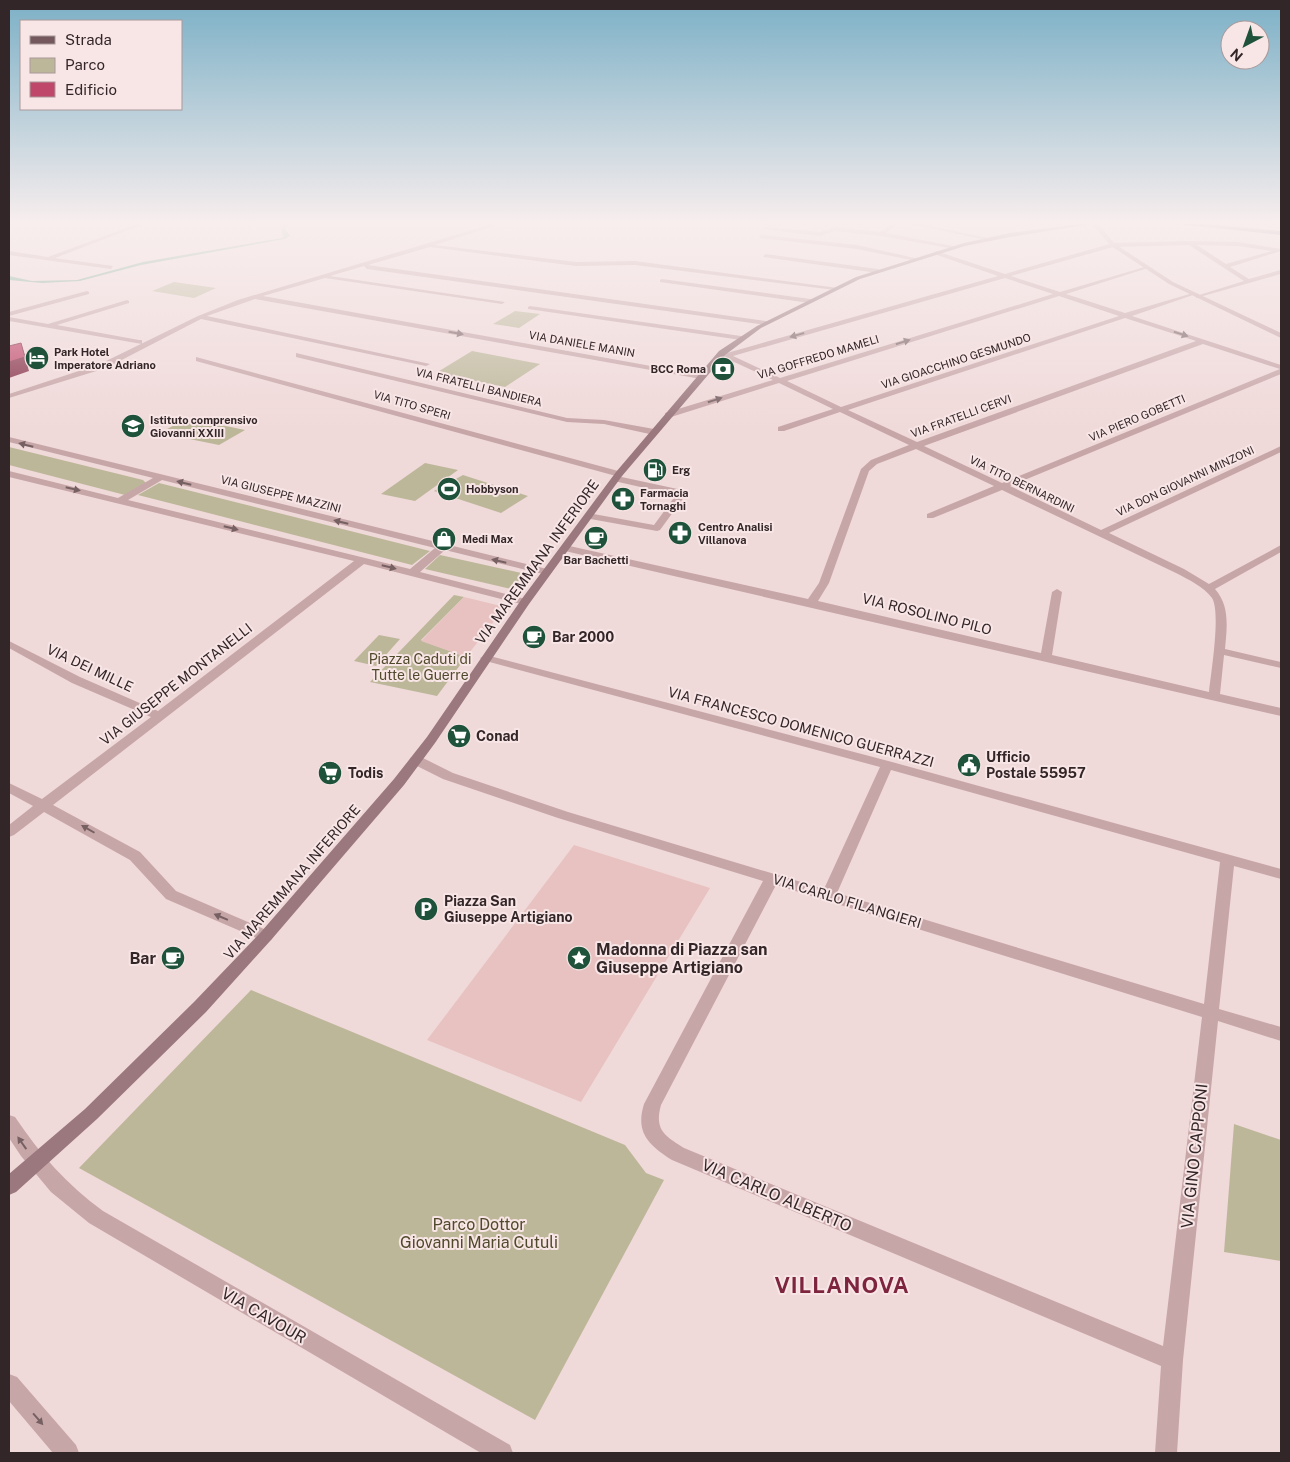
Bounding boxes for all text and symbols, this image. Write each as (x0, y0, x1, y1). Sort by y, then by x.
legend (20, 20, 182, 110)
north arrow (1220, 20, 1270, 70)
text: Strada (65, 31, 112, 48)
text: N (1227, 45, 1246, 64)
text: Parco (65, 56, 105, 73)
text: Edificio (65, 81, 117, 98)
one-way arrow (449, 329, 465, 337)
street label: VIA DANIELE MANIN (528, 329, 636, 359)
street label: VIA GIOACCHINO GESMUNDO (880, 331, 1032, 391)
one-way arrow (1174, 331, 1189, 338)
one-way arrow (789, 332, 804, 340)
street label: VIA GOFFREDO MAMELI (756, 333, 880, 381)
one-way arrow (896, 338, 911, 346)
hotel icon: Park Hotel Imperatore Adriano (24, 345, 50, 371)
place label: Park Hotel Imperatore Adriano (54, 346, 156, 371)
bank icon: BCC Roma (710, 356, 736, 382)
place label: BCC Roma (650, 363, 706, 375)
street label: VIA FRATELLI BANDIERA (414, 365, 544, 409)
street label: VIA TITO SPERI (372, 388, 452, 422)
street label: VIA FRATELLI CERVI (909, 392, 1013, 440)
street label: VIA PIERO GOBETTI (1087, 392, 1187, 444)
one-way arrow (707, 396, 722, 404)
school or university icon: Istituto comprensivo Giovanni XXIII (120, 413, 146, 439)
place label: Istituto comprensivo Giovanni XXIII (150, 414, 258, 439)
one-way arrow (18, 440, 33, 448)
street label: VIA DON GIOVANNI MINZONI (1114, 444, 1256, 518)
street label: VIA TITO BERNARDINI (968, 453, 1076, 515)
fuel station icon: Erg (642, 457, 668, 483)
place label: Erg (672, 464, 690, 476)
street label: VIA GIUSEPPE MAZZINI (219, 473, 343, 515)
sports icon: Hobbyson (436, 476, 462, 502)
street label: VIA MAREMMANA INFERIORE (472, 477, 602, 647)
one-way arrow (176, 479, 191, 487)
place label: Hobbyson (466, 483, 519, 495)
one-way arrow (66, 485, 81, 493)
pharmacy icon: Farmacia Tornaghi (610, 486, 636, 512)
place label: Farmacia Tornaghi (640, 487, 689, 512)
one-way arrow (334, 518, 349, 526)
pharmacy icon: Centro Analisi Villanova (667, 520, 693, 546)
place label: Centro Analisi Villanova (698, 521, 772, 546)
one-way arrow (224, 524, 239, 532)
cafe icon: Bar Bachetti (583, 525, 609, 551)
shop icon: Medi Max (431, 526, 457, 552)
place label: Medi Max (462, 533, 514, 545)
place label: Bar Bachetti (564, 554, 629, 566)
one-way arrow (492, 557, 507, 565)
one-way arrow (381, 563, 396, 571)
street label: VIA ROSOLINO PILO (861, 590, 993, 638)
street label: VIA GIUSEPPE MONTANELLI (97, 620, 255, 748)
cafe icon: Bar 2000 (521, 624, 547, 650)
place label: Bar 2000 (552, 629, 614, 645)
street label: VIA DEI MILLE (44, 641, 136, 695)
park label: Piazza Caduti di Tutte le Guerre (369, 651, 471, 683)
street label: VIA FRANCESCO DOMENICO GUERRAZZI (666, 684, 936, 770)
supermarket icon: Conad (446, 723, 472, 749)
place label: Conad (476, 728, 519, 744)
place label: Ufficio Postale 55957 (986, 749, 1086, 781)
public building icon: Ufficio Postale 55957 (956, 752, 982, 778)
supermarket icon: Todis (317, 760, 343, 786)
place label: Todis (348, 765, 383, 781)
street label: VIA MAREMMANA INFERIORE (221, 801, 363, 963)
one-way arrow (81, 825, 94, 834)
street label: VIA CARLO FILANGIERI (771, 871, 923, 931)
place label: Piazza San Giuseppe Artigiano (444, 893, 573, 925)
parking icon: Piazza San Giuseppe Artigiano (413, 896, 439, 922)
one-way arrow (214, 912, 229, 920)
place label: Madonna di Piazza san Giuseppe Artigiano (596, 940, 768, 977)
cafe icon: Bar (160, 945, 186, 971)
place icon: Madonna di Piazza san Giuseppe Artigiano (566, 945, 592, 971)
place label: Bar (129, 949, 156, 968)
street label: VIA GINO CAPPONI (1177, 1083, 1212, 1229)
one-way arrow (18, 1136, 27, 1150)
street label: VIA CARLO ALBERTO (699, 1155, 855, 1236)
park label: Parco Dottor Giovanni Maria Cutuli (400, 1215, 558, 1252)
district label: VILLANOVA (774, 1272, 910, 1298)
street label: VIA CAVOUR (218, 1283, 310, 1347)
one-way arrow (33, 1413, 44, 1426)

